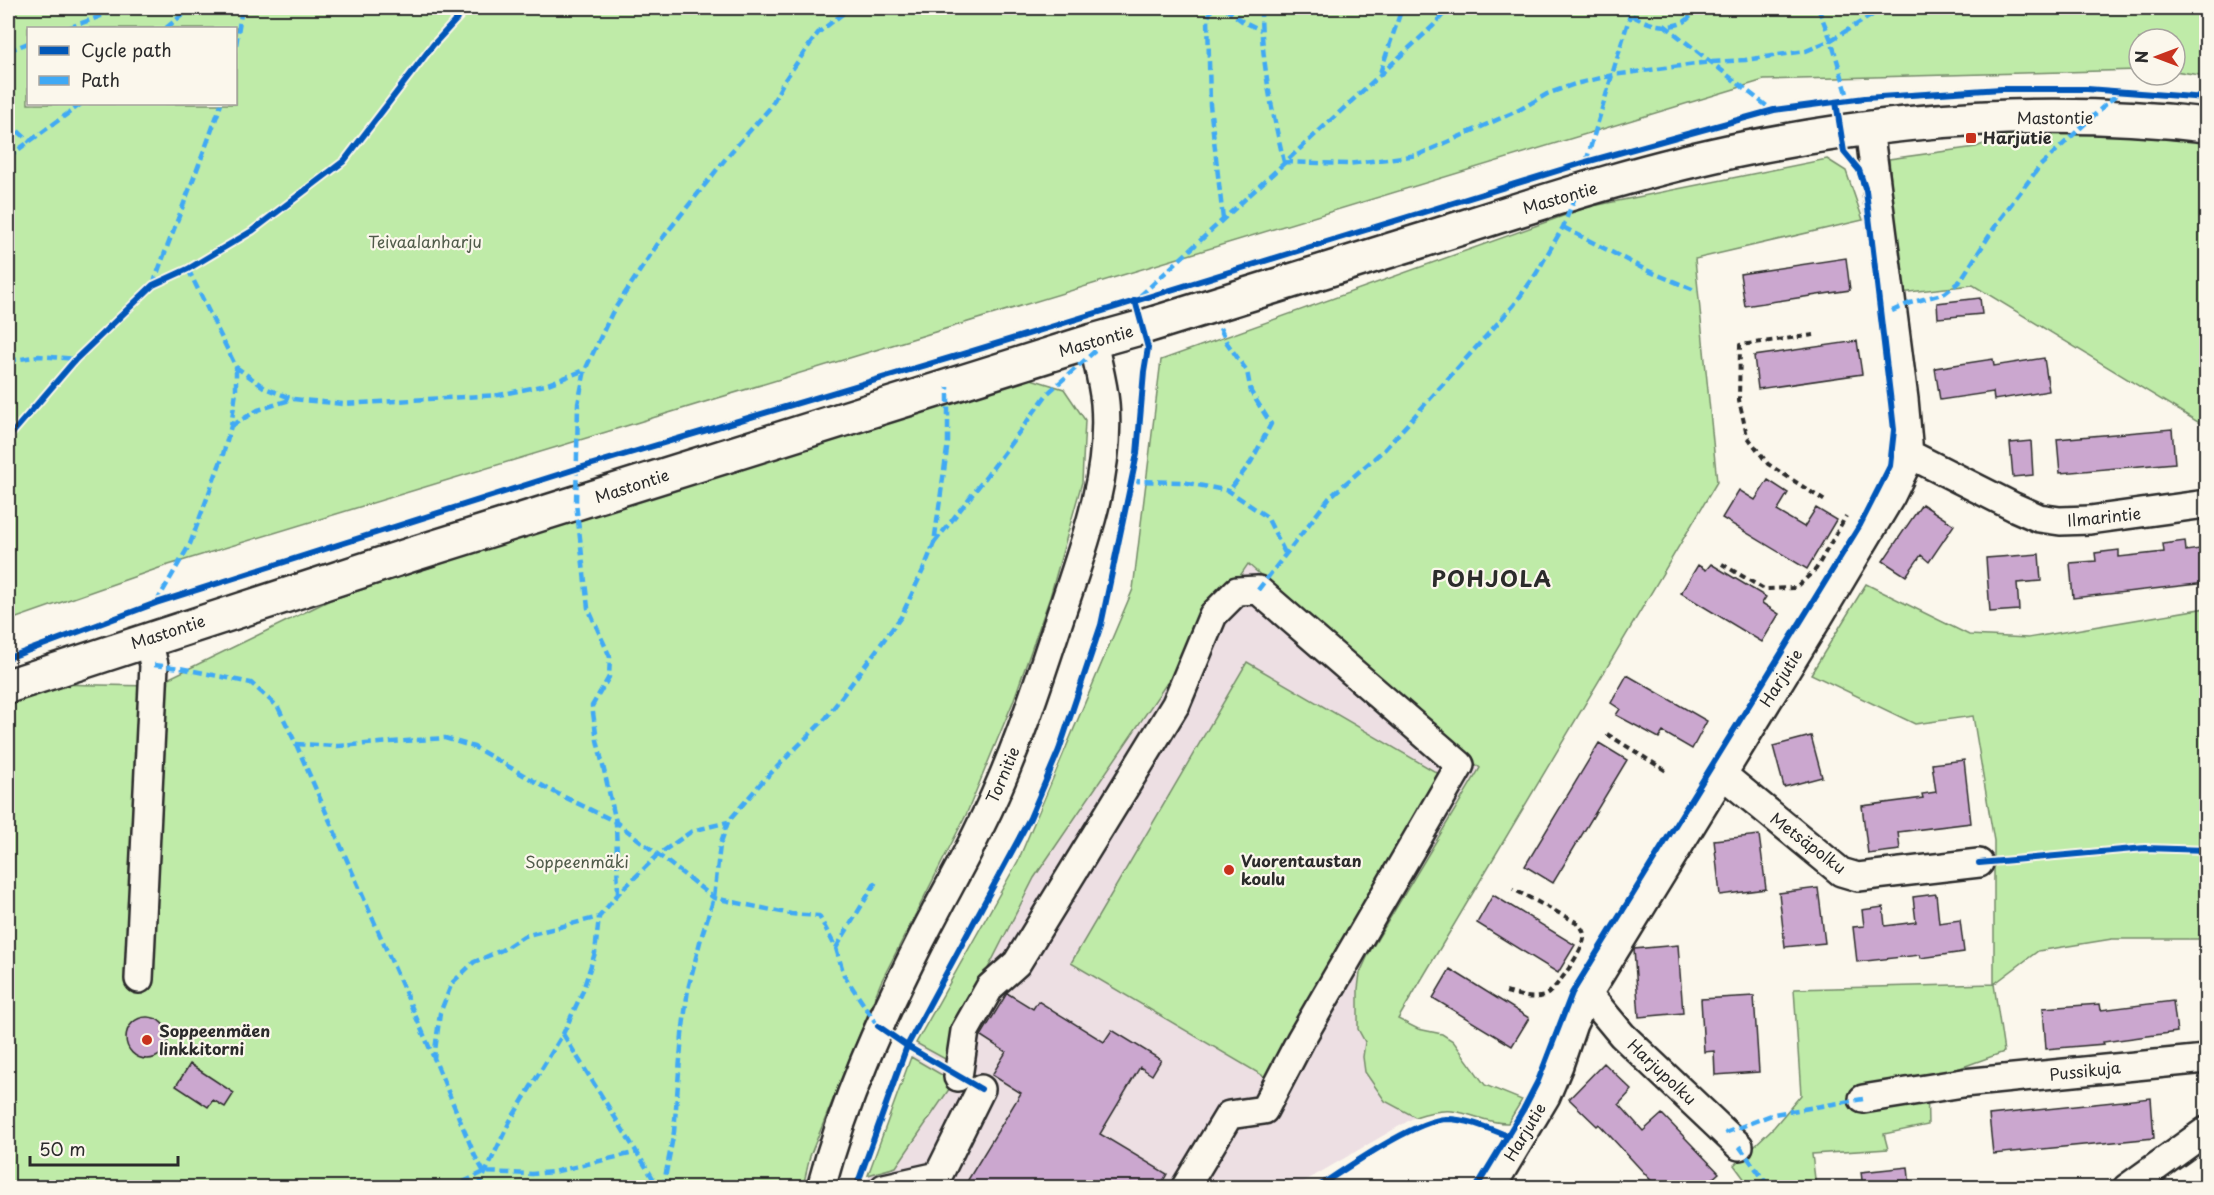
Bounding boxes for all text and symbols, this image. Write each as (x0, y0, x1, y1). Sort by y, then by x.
legend (27, 27, 237, 105)
north arrow (2127, 27, 2187, 87)
text: Cycle path (81, 36, 172, 63)
text: N (2129, 51, 2153, 63)
text: Path (81, 66, 120, 93)
street label: Mastontie (2017, 105, 2093, 129)
place label: Harjutie (1983, 125, 2052, 149)
marker: Harjutie (1964, 131, 1978, 145)
street label: Mastontie (1520, 175, 1600, 219)
park label: Teivaalanharju (368, 229, 482, 253)
street label: Mastontie (1056, 318, 1136, 362)
street label: Mastontie (592, 462, 672, 508)
street label: Ilmarintie (2066, 500, 2142, 532)
district label: POHJOLA (1431, 561, 1553, 594)
street label: Mastontie (128, 608, 208, 654)
street label: Harjutie (1753, 644, 1807, 711)
street label: Tornitie (979, 742, 1025, 807)
street label: Metsäpolku (1766, 806, 1852, 879)
place label: Vuorentaustan koulu (1241, 848, 1362, 890)
park label: Soppeenmäki (525, 849, 629, 873)
marker: Vuorentaustan koulu (1222, 863, 1236, 877)
place label: Soppeenmäen linkkitorni (159, 1018, 270, 1060)
marker: Soppeenmäen linkkitorni (140, 1033, 154, 1047)
street label: Harjupolku (1623, 1033, 1703, 1110)
street label: Pussikuja (2048, 1054, 2122, 1086)
street label: Harjutie (1497, 1098, 1551, 1165)
scale bar (30, 1129, 178, 1167)
text: 50 m (39, 1135, 86, 1162)

